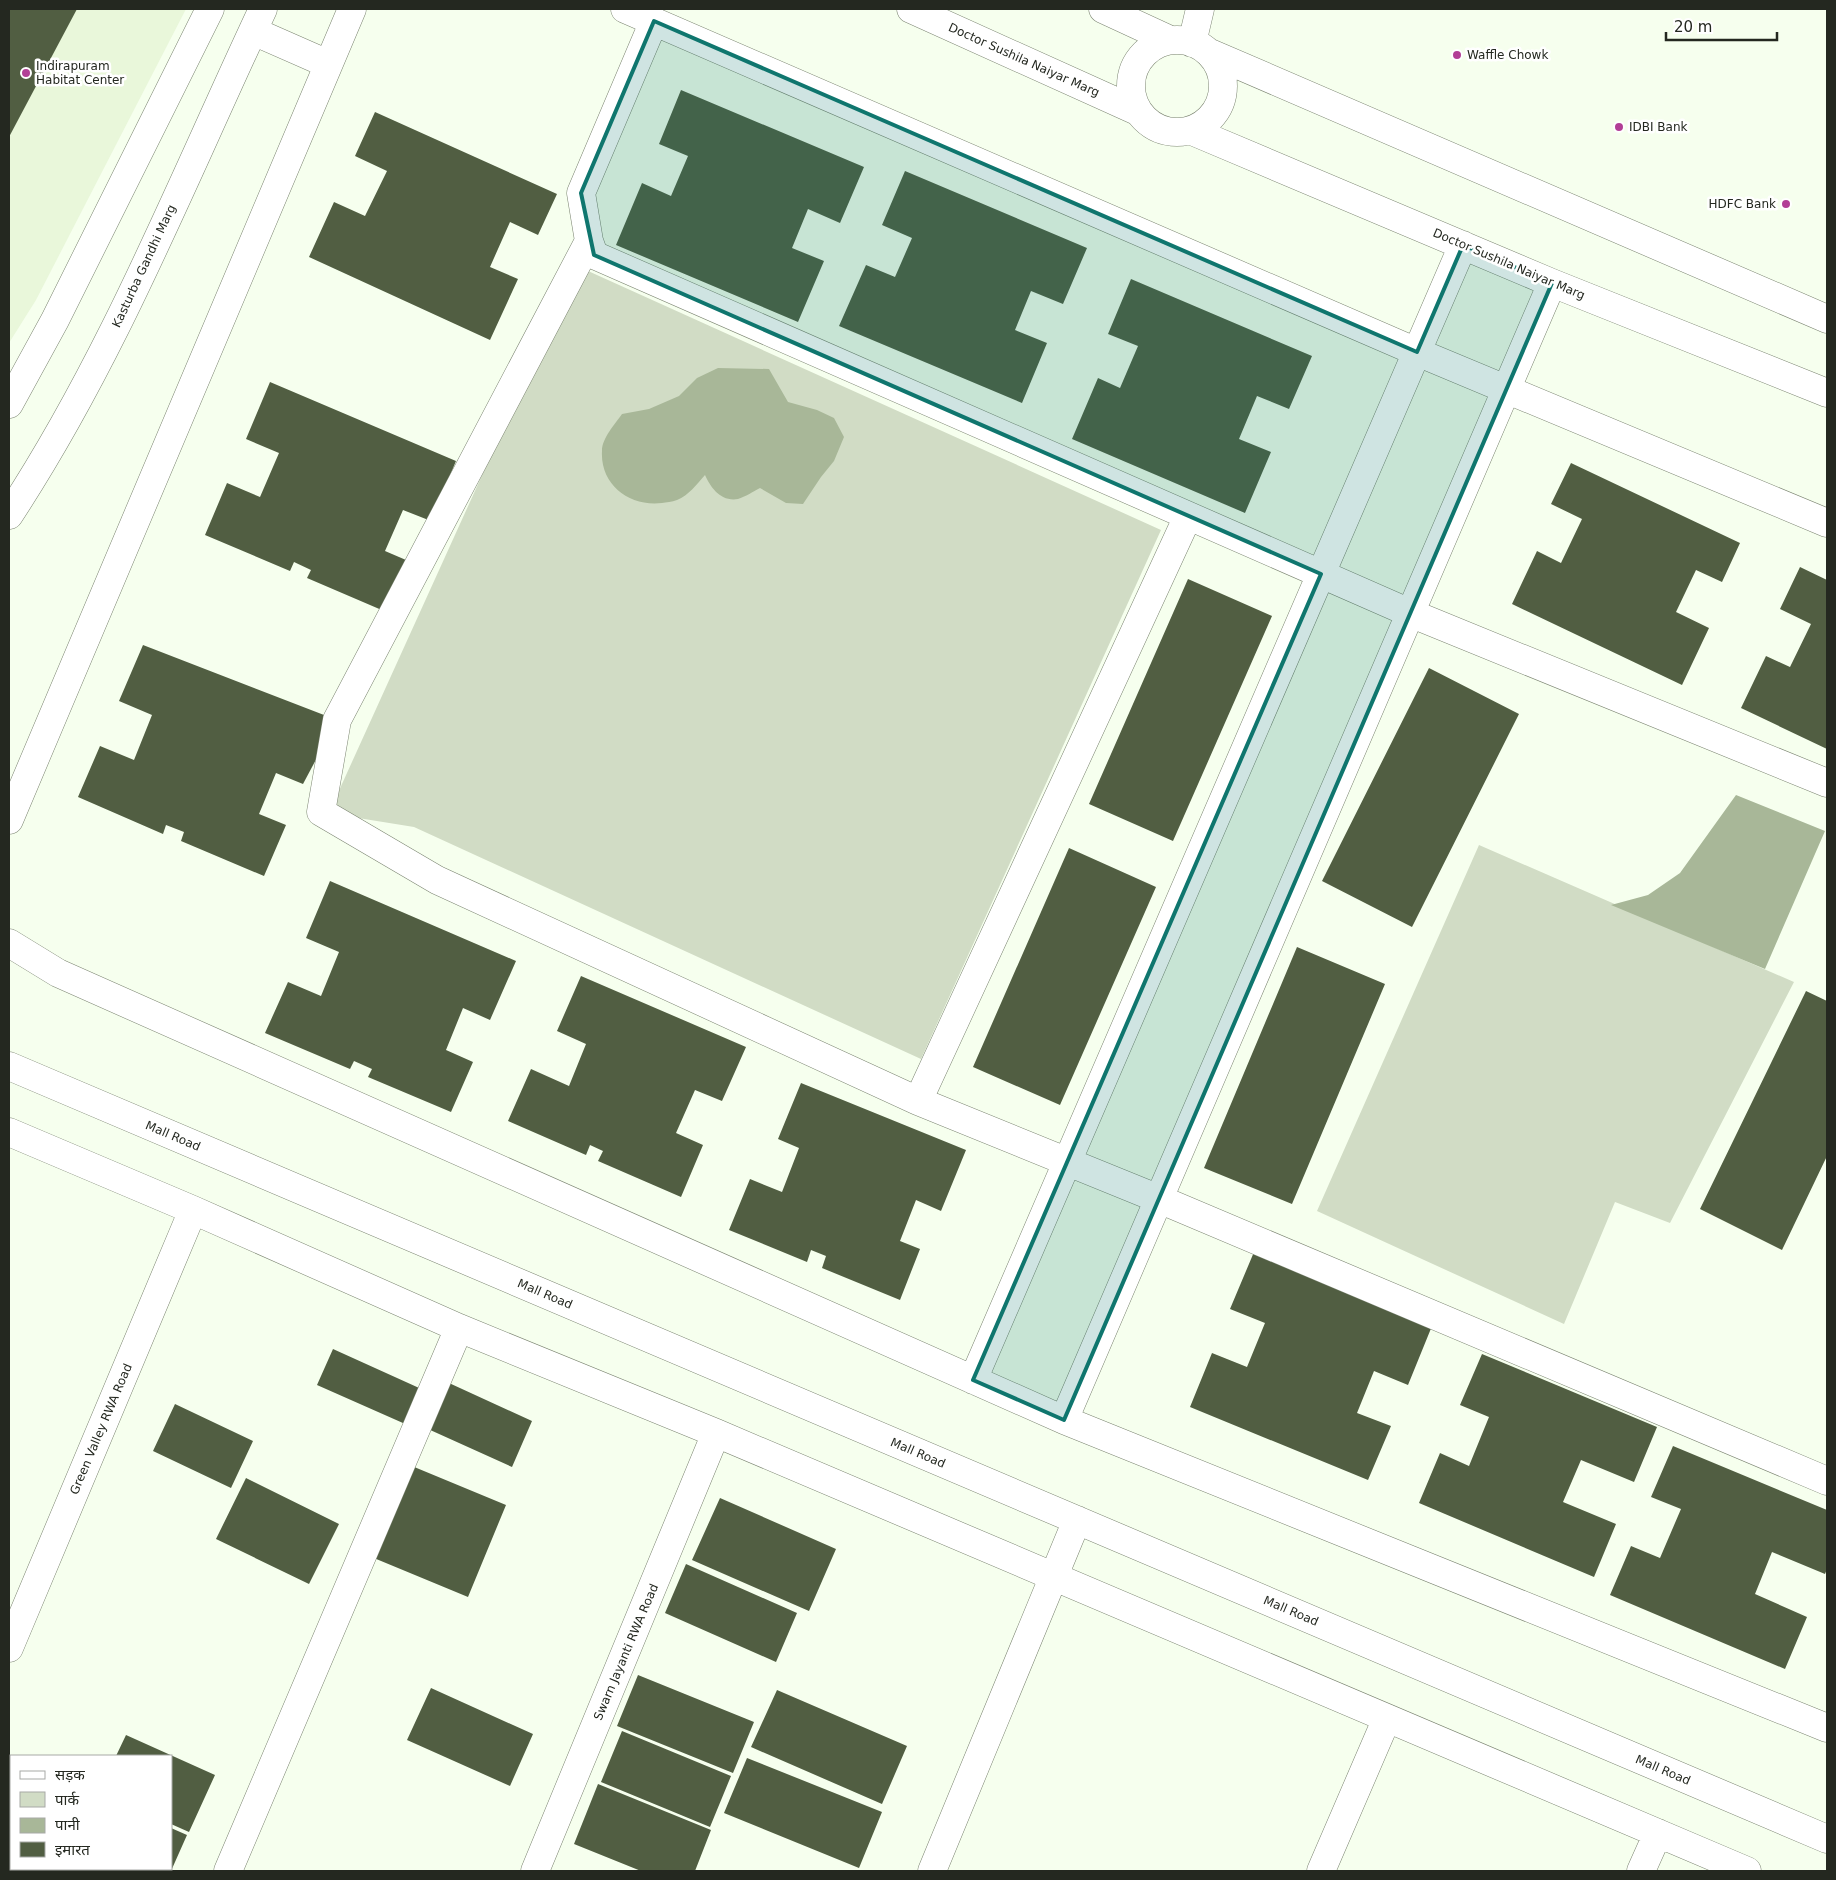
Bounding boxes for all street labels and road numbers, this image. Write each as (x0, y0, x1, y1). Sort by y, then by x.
street label: Doctor Sushila Naiyar Marg (946, 20, 1102, 100)
street label: Kasturba Gandhi Marg (109, 202, 179, 330)
street label: Doctor Sushila Naiyar Marg (1431, 226, 1587, 302)
street label: Mall Road (143, 1118, 203, 1154)
street label: Mall Road (515, 1276, 575, 1312)
street label: Green Valley RWA Road (67, 1361, 135, 1497)
street label: Mall Road (888, 1435, 948, 1471)
street label: Swarn Jayanti RWA Road (591, 1582, 661, 1722)
street label: Mall Road (1261, 1593, 1321, 1629)
street label: Mall Road (1633, 1752, 1693, 1788)

